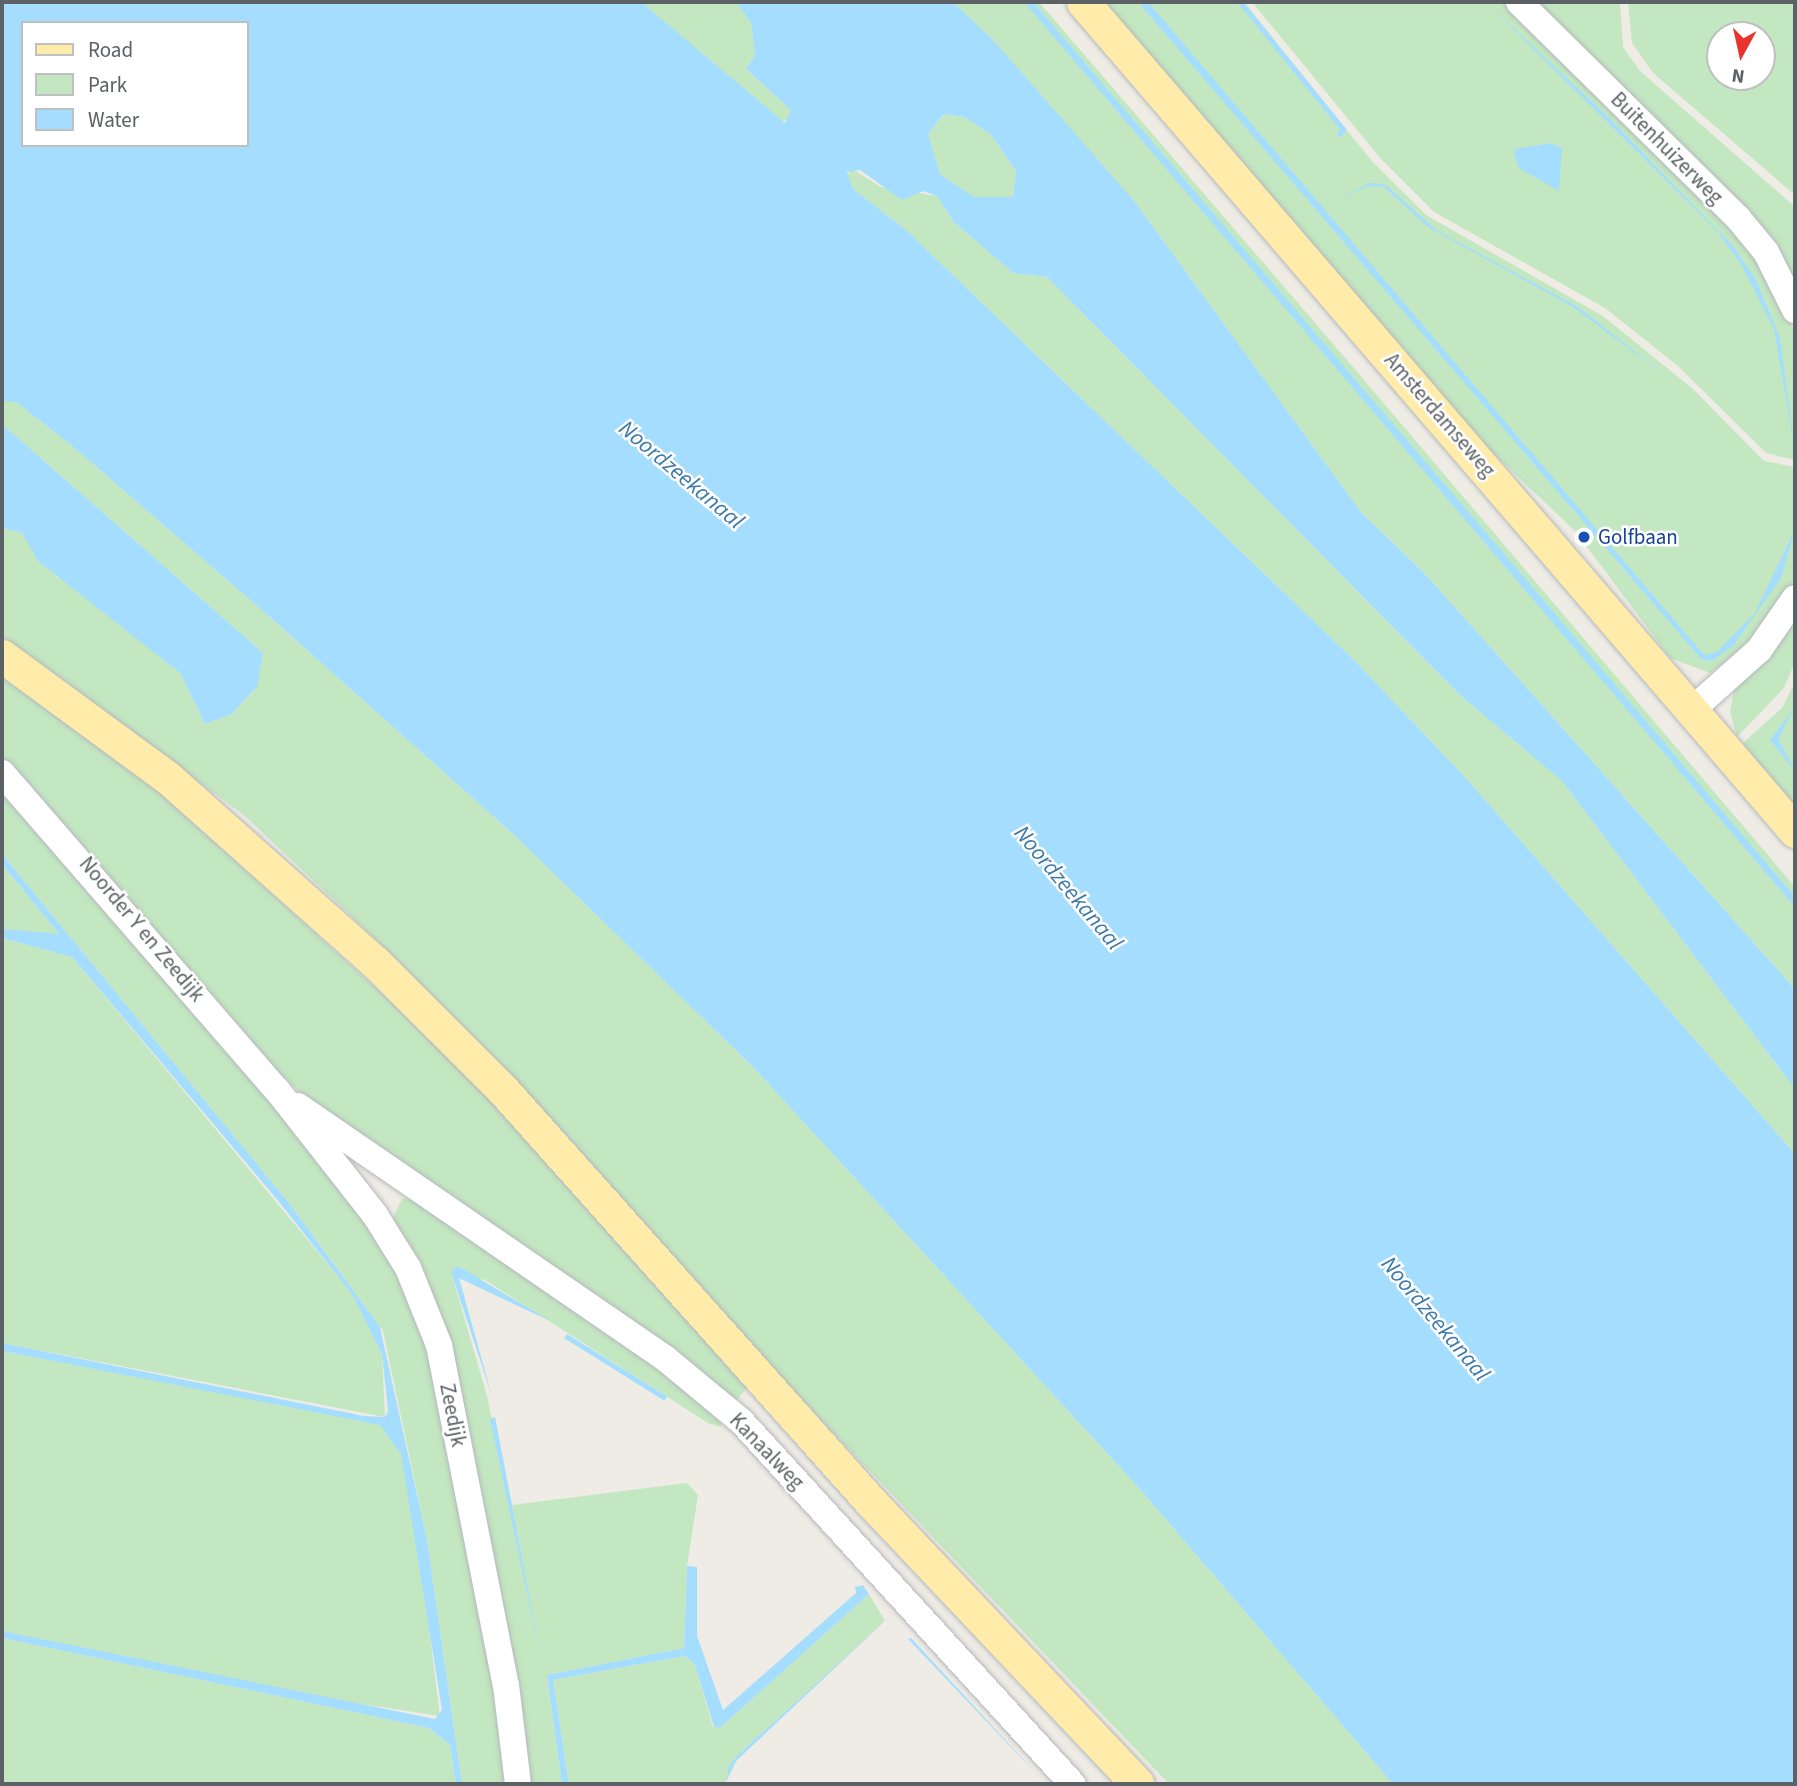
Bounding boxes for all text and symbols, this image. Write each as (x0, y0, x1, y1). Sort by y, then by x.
legend (21, 21, 248, 147)
north arrow (1706, 21, 1776, 91)
text: Road (88, 35, 133, 65)
text: N (1730, 61, 1746, 90)
text: Park (88, 70, 127, 100)
street label: Buitenhuizerweg (1606, 87, 1728, 209)
text: Water (88, 105, 139, 135)
street label: Amsterdamseweg (1379, 348, 1501, 482)
water label: Noordzeekanaal (613, 415, 749, 535)
place label: Golfbaan (1598, 524, 1678, 550)
marker: Golfbaan (1576, 529, 1592, 545)
water label: Noordzeekanaal (1008, 820, 1128, 956)
street label: Noorder Y en Zeedijk (74, 851, 210, 1007)
water label: Noordzeekanaal (1375, 1251, 1495, 1387)
street label: Zeedijk (435, 1381, 471, 1449)
street label: Kanaalweg (724, 1408, 810, 1494)

